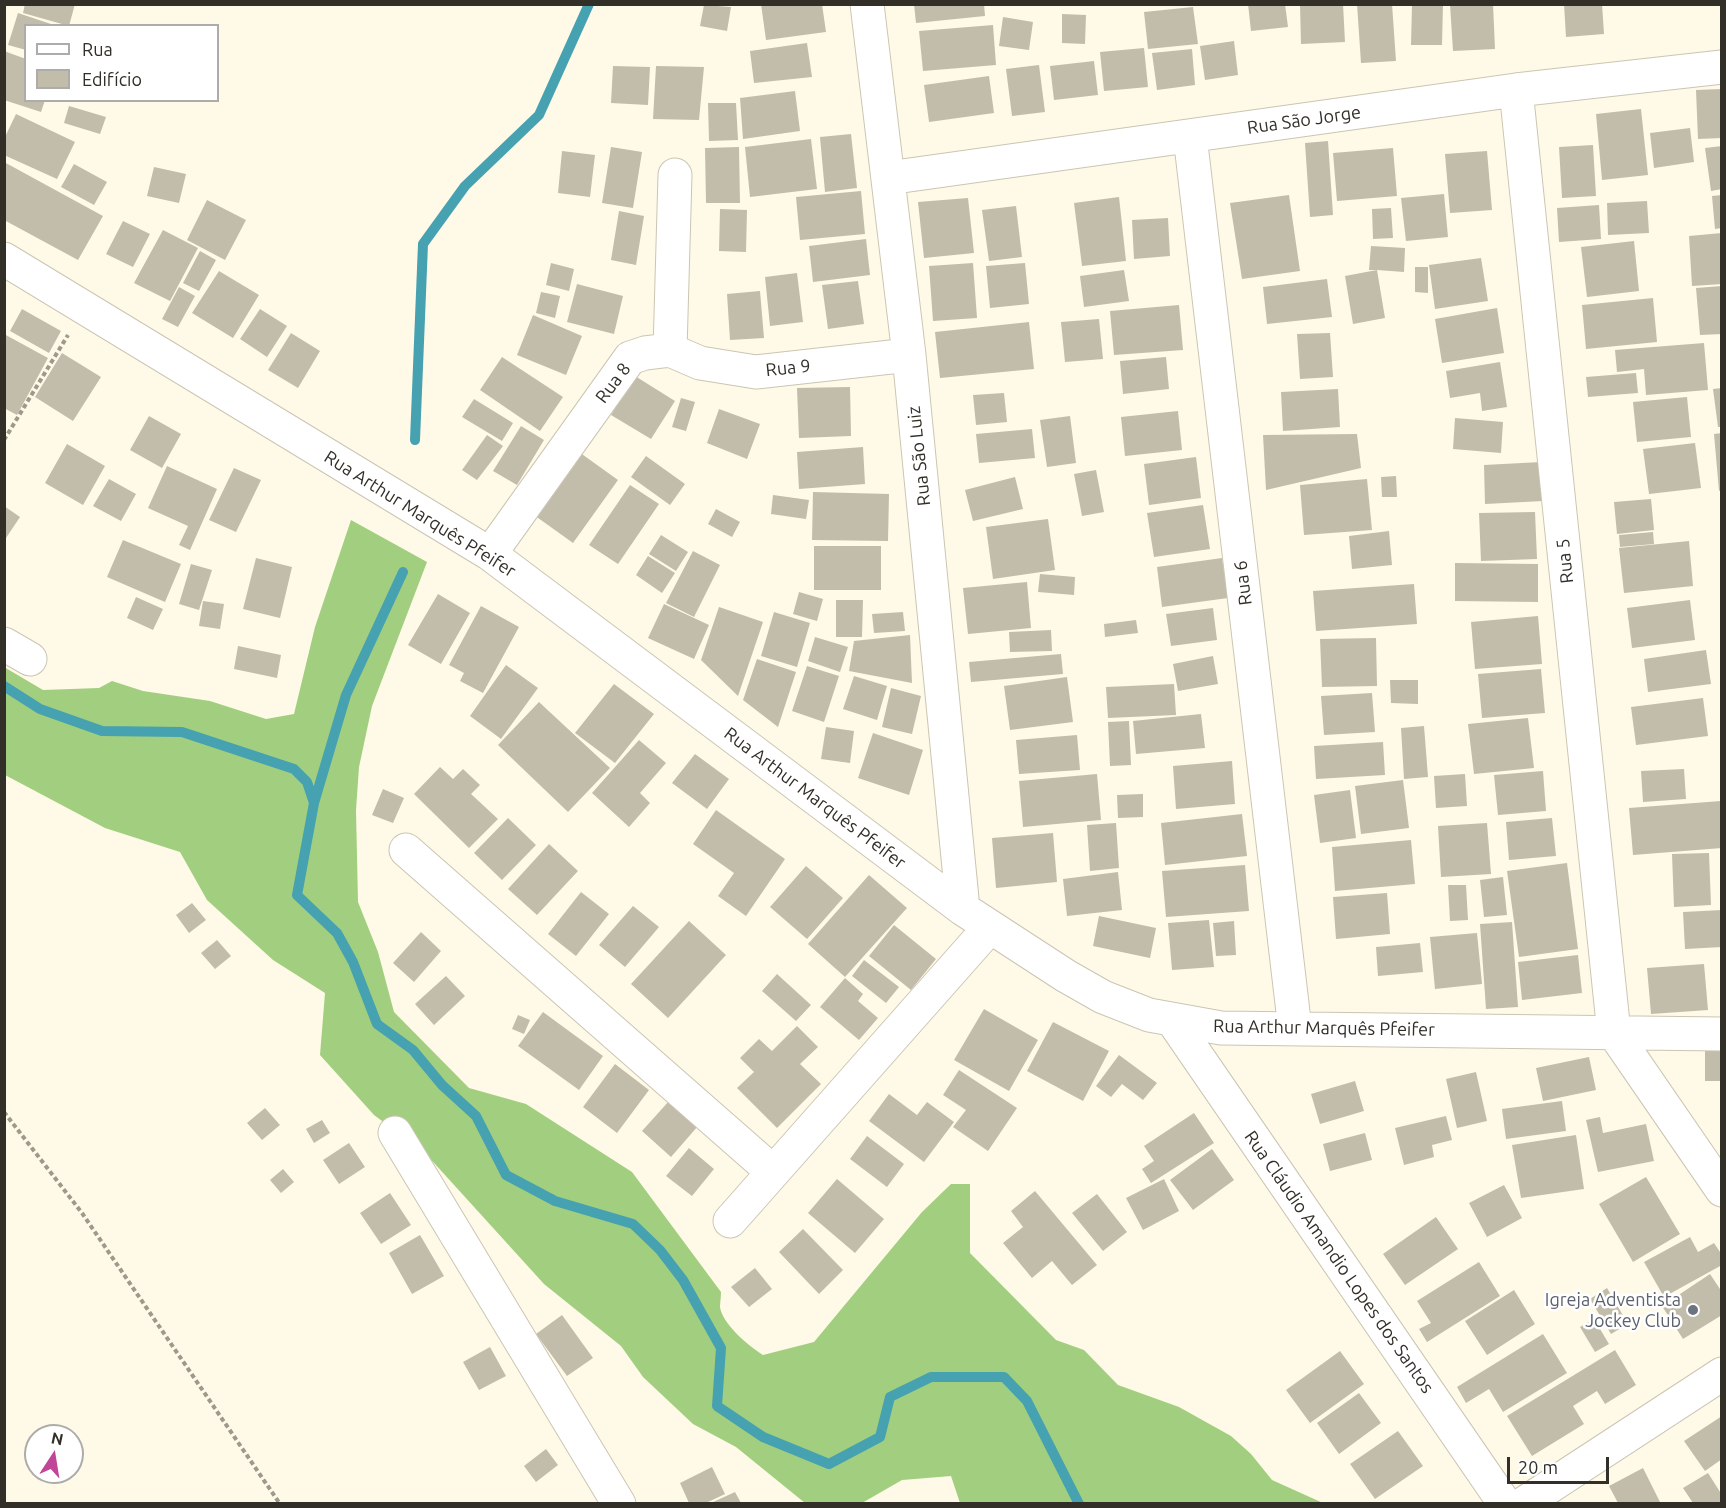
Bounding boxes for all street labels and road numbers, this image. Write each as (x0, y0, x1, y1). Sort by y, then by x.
street label: Rua São Jorge (1246, 101, 1362, 139)
street label: Rua 9 (764, 355, 812, 381)
street label: Rua 8 (591, 359, 635, 407)
street label: Rua São Luiz (903, 405, 935, 507)
street label: Rua Arthur Marquês Pfeifer (320, 446, 520, 582)
street label: Rua 5 (1552, 537, 1578, 585)
street label: Rua 6 (1230, 559, 1256, 607)
street label: Rua Arthur Marquês Pfeifer (720, 723, 910, 873)
street label: Rua Arthur Marquês Pfeifer (1213, 1015, 1435, 1041)
street label: Rua Cláudio Amandio Lopes dos Santos (1240, 1127, 1438, 1397)

